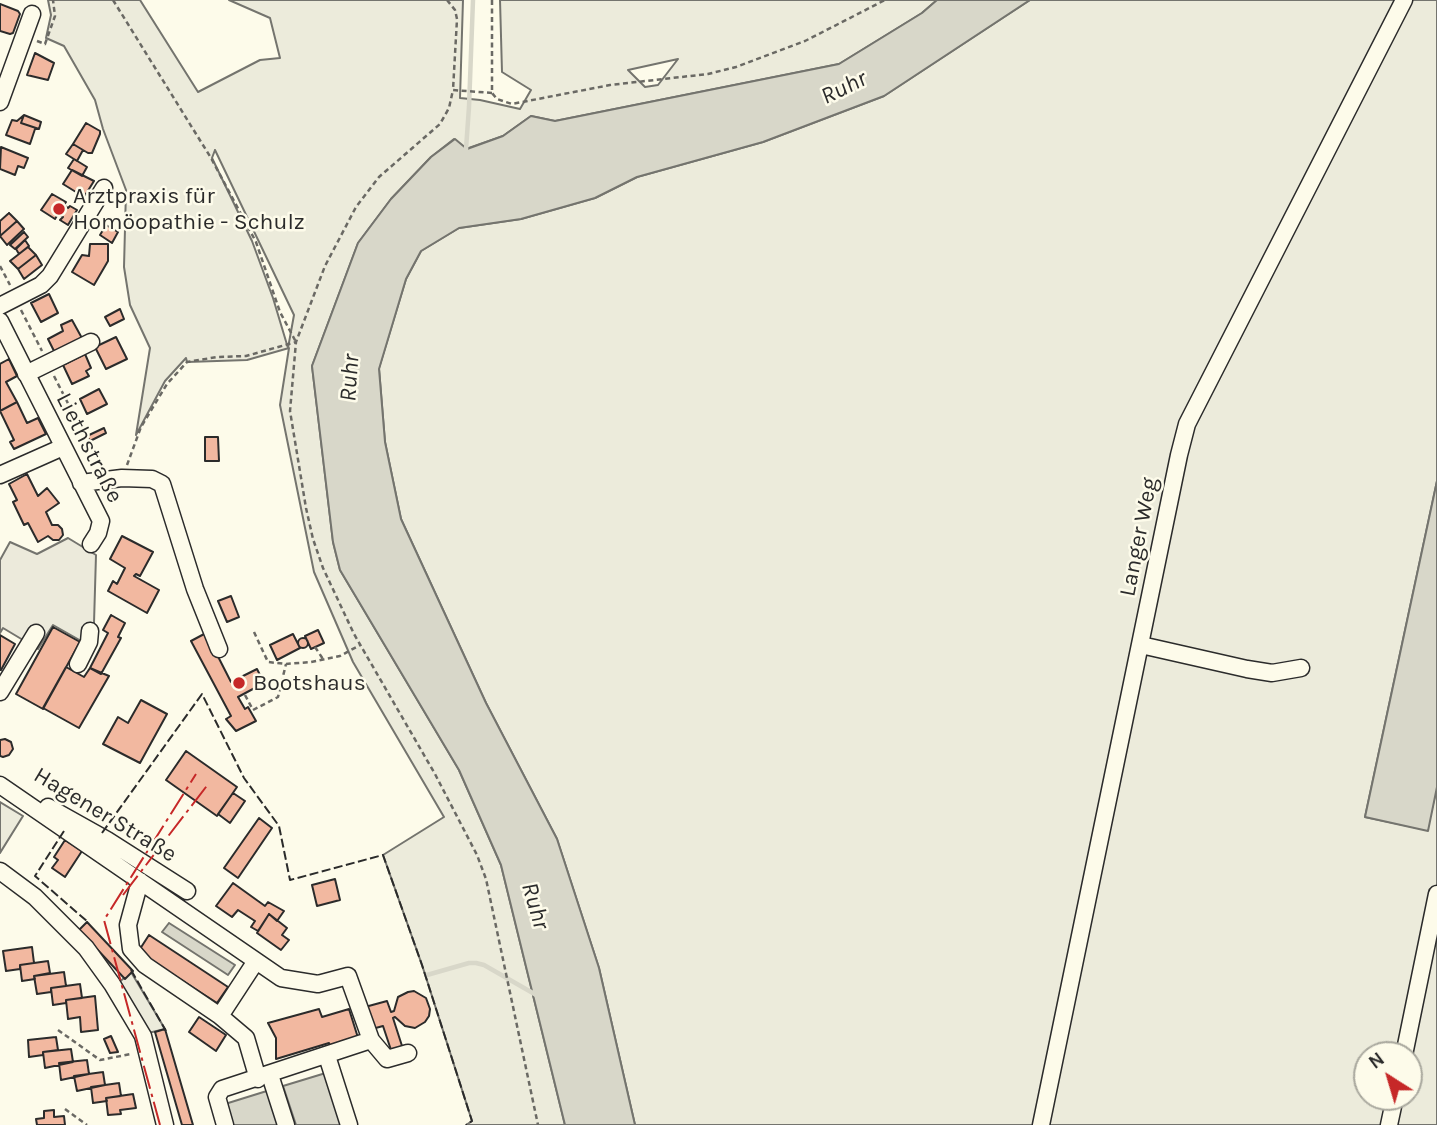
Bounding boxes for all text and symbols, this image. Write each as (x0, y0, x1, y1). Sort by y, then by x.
water label: Ruhr (816, 65, 872, 111)
place label: Arztpraxis für Homöopathie - Schulz (73, 182, 305, 236)
marker: Arztpraxis für Homöopathie - Schulz (51, 201, 67, 217)
water label: Ruhr (334, 353, 366, 403)
street label: Liethstraße (50, 388, 128, 508)
street label: Langer Weg (1114, 475, 1164, 599)
place label: Bootshaus (253, 669, 366, 697)
marker: Bootshaus (231, 675, 247, 691)
street label: Hagener Straße (29, 762, 181, 868)
water label: Ruhr (515, 879, 555, 933)
north arrow (1353, 1041, 1423, 1111)
text: N (1365, 1048, 1389, 1074)

